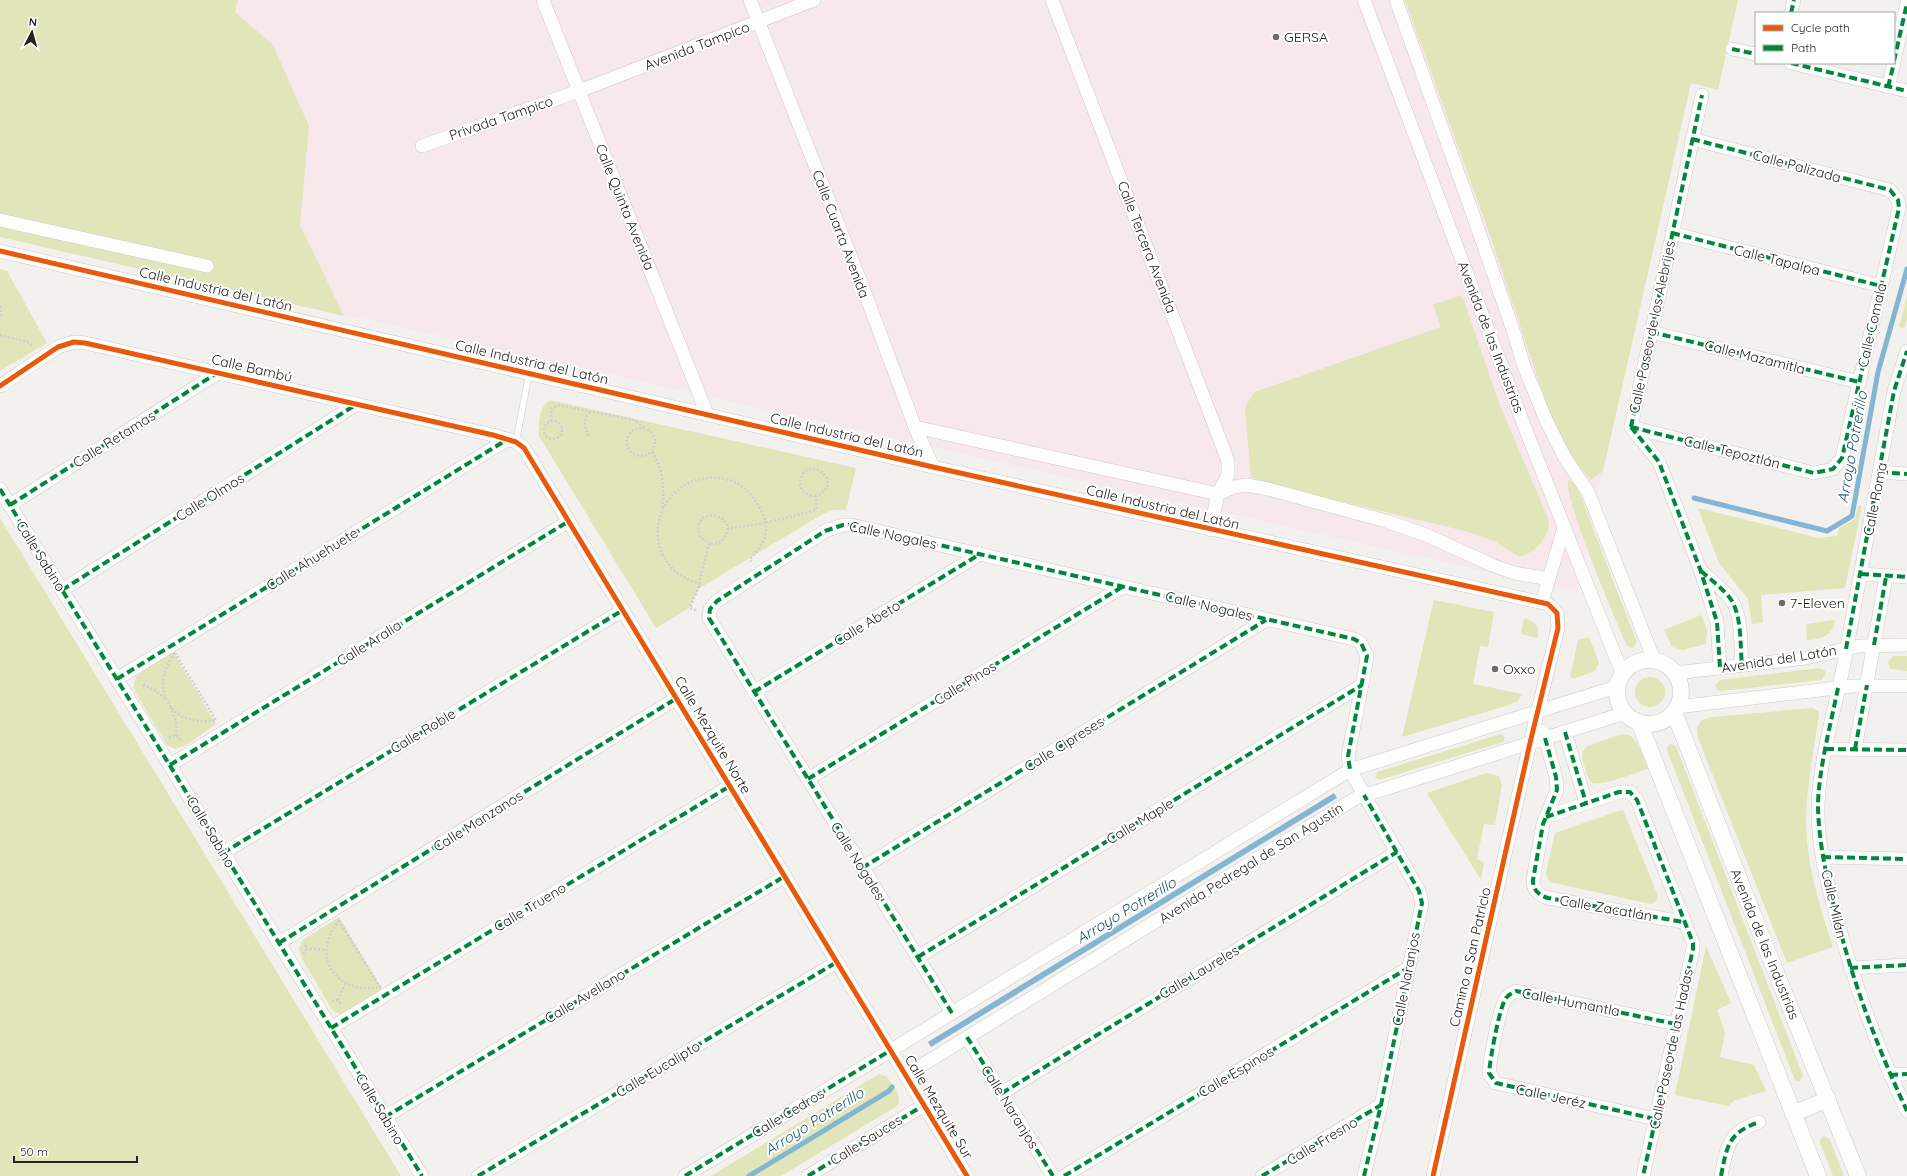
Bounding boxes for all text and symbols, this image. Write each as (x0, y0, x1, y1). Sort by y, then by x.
north arrow (12, 12, 52, 52)
legend (1755, 12, 1895, 64)
text: N (28, 15, 38, 29)
street label: Avenida Tampico (642, 18, 752, 74)
text: Cycle path (1791, 20, 1850, 35)
place label: GERSA (1284, 28, 1328, 46)
marker: GERSA (1271, 32, 1281, 42)
text: Path (1791, 40, 1816, 55)
street label: Privada Tampico (447, 92, 555, 144)
street label: Calle Quinta Avenida (591, 141, 659, 273)
street label: Calle Palizada (1751, 146, 1843, 186)
street label: Calle Cuarta Avenida (808, 167, 874, 301)
street label: Calle Tercera Avenida (1113, 178, 1181, 316)
street label: Calle Paseo de los Alebrijes (1625, 239, 1679, 415)
street label: Calle Tapalpa (1732, 241, 1822, 279)
street label: Avenida de las Industrias (1454, 259, 1528, 415)
street label: Calle Industria del Latón (138, 263, 294, 315)
street label: Calle Comala (1854, 281, 1890, 369)
street label: Calle Industria del Latón (454, 336, 610, 388)
street label: Calle Mazamitla (1703, 336, 1807, 378)
street label: Calle Bambú (210, 350, 294, 386)
water label: Arroyo Potrerillo (1833, 389, 1871, 504)
street label: Calle Retamas (69, 406, 159, 472)
street label: Calle Industria del Latón (769, 409, 925, 461)
street label: Calle Tepoztlán (1682, 431, 1782, 473)
street label: Calle Roma (1859, 461, 1891, 537)
street label: Calle Olmos (172, 469, 248, 525)
street label: Calle Industria del Latón (1085, 481, 1241, 533)
street label: Calle Sabino (12, 517, 70, 595)
street label: Calle Nogales (848, 517, 938, 553)
street label: Calle Ahuehuete (263, 524, 361, 594)
street label: Calle Nogales (1164, 587, 1254, 625)
place label: 7-Eleven (1790, 594, 1845, 612)
street label: Calle Abeto (831, 596, 903, 650)
marker: 7-Eleven (1777, 598, 1787, 608)
street label: Calle Aralia (333, 616, 405, 670)
street label: Avenida del Latón (1720, 641, 1838, 677)
street label: Calle Pinos (930, 657, 1000, 709)
place label: Oxxo (1503, 660, 1535, 678)
marker: Oxxo (1490, 664, 1500, 674)
street label: Calle Mezquite Norte (671, 673, 755, 797)
street label: Calle Roble (387, 704, 459, 757)
street label: Calle Cipreses (1021, 712, 1107, 776)
street label: Calle Manzanos (430, 786, 526, 856)
street label: Calle Sabino (183, 793, 239, 871)
street label: Calle Maple (1103, 794, 1177, 848)
street label: Avenida Pedregal de San Agustín (1155, 799, 1347, 927)
street label: Calle Nogales (827, 818, 889, 904)
street label: Avenida de las Industrias (1726, 866, 1804, 1022)
street label: Calle Milán (1817, 868, 1851, 940)
water label: Arroyo Potrerillo (1073, 872, 1180, 947)
street label: Calle Trueno (491, 878, 569, 936)
street label: Camino a San Patricio (1445, 885, 1495, 1029)
street label: Calle Zacatlán (1558, 891, 1654, 925)
street label: Calle Naranjos (1388, 931, 1424, 1027)
street label: Calle Laureles (1156, 941, 1242, 1003)
street label: Calle Avellano (541, 965, 629, 1027)
street label: Calle Paseo de las Hadas (1645, 967, 1697, 1131)
street label: Calle Humantla (1520, 984, 1622, 1020)
street label: Calle Eucalipto (613, 1037, 703, 1101)
street label: Calle Espinos (1195, 1042, 1277, 1102)
street label: Calle Mezquite Sur (901, 1051, 978, 1163)
street label: Calle Naranjos (977, 1062, 1043, 1152)
street label: Calle Sabino (352, 1070, 408, 1148)
street label: Calle Jeréz (1514, 1080, 1588, 1112)
water label: Arroyo Potrerillo (761, 1082, 868, 1159)
street label: Calle Cedros (749, 1084, 827, 1142)
street label: Calle Sauces (827, 1111, 905, 1169)
street label: Calle Fresno (1283, 1113, 1361, 1169)
scale bar (14, 1138, 137, 1164)
text: 50 m (20, 1144, 48, 1159)

